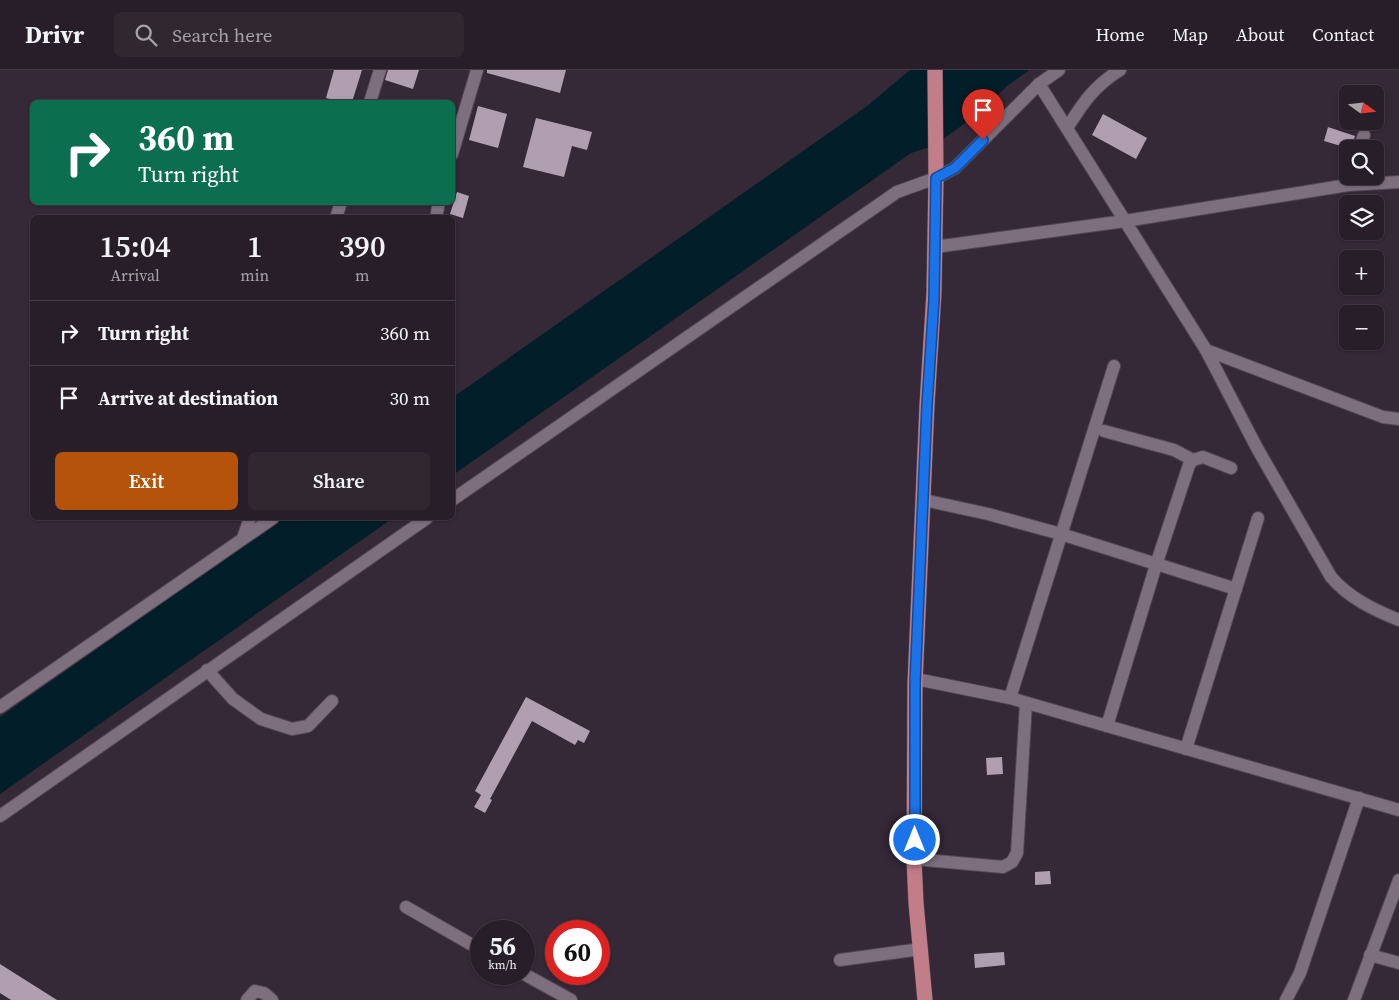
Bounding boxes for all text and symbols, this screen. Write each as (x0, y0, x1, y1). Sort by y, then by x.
search box (114, 12, 464, 57)
text: Drivr (25, 18, 84, 51)
icon: search (132, 21, 160, 49)
text: Search here (172, 22, 273, 48)
text: Home (1096, 22, 1145, 47)
text: Map (1173, 22, 1208, 47)
text: About (1236, 22, 1284, 47)
text: Contact (1312, 22, 1374, 47)
north arrow (1339, 85, 1384, 130)
map controls (1339, 85, 1384, 350)
pin (962, 89, 1004, 140)
icon: arrive (969, 96, 997, 124)
text: 360 m (138, 114, 234, 162)
icon: right (55, 120, 120, 185)
button: search (1339, 140, 1384, 185)
text: Turn right (138, 159, 239, 189)
button: layers (1339, 195, 1384, 240)
text: 15:04 (99, 226, 171, 267)
text: 1 (247, 226, 263, 267)
text: 390 (339, 226, 386, 267)
button: + (1339, 250, 1384, 295)
text: Arrival (110, 264, 160, 286)
text: min (240, 264, 269, 286)
text: m (355, 264, 369, 286)
button: − (1339, 305, 1384, 350)
icon: right (55, 319, 83, 347)
text: Turn right (98, 320, 189, 346)
text: 360 m (380, 320, 430, 346)
icon: arrive (55, 384, 83, 412)
text: Arrive at destination (98, 385, 278, 411)
text: 30 m (389, 385, 430, 411)
button: Exit (55, 452, 238, 510)
button: Share (248, 452, 430, 510)
position arrow (888, 813, 940, 865)
speed limit sign: 60 (545, 920, 610, 985)
text: 56 (489, 929, 516, 963)
text: km/h (488, 957, 517, 973)

